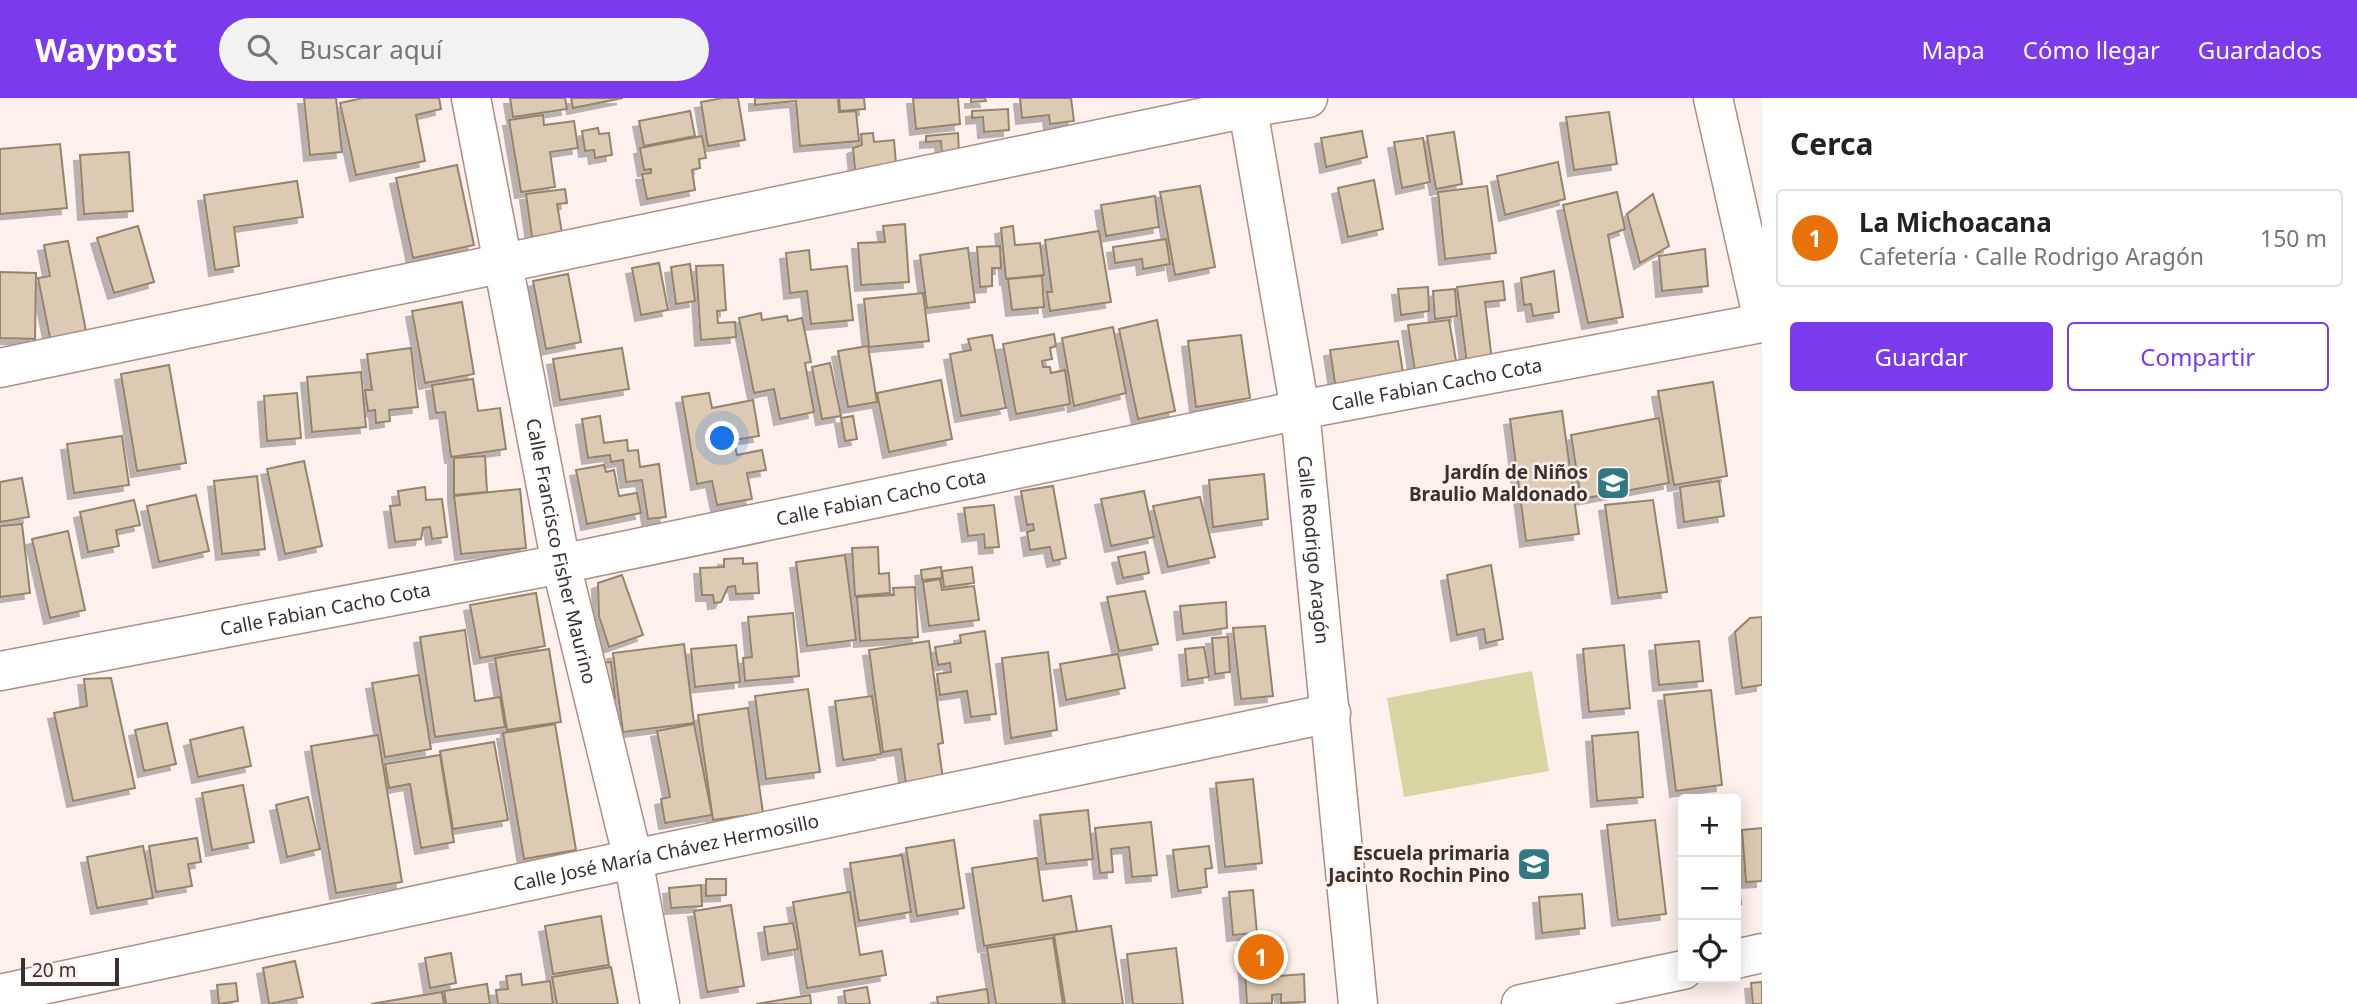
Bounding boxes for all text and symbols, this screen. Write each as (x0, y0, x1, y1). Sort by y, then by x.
search box (219, 18, 709, 81)
text: Waypost (35, 27, 177, 72)
icon: search (243, 30, 281, 68)
text: Buscar aquí (299, 31, 443, 67)
text: Mapa (1921, 33, 1985, 66)
text: Cómo llegar (2023, 33, 2160, 66)
text: Guardados (2198, 33, 2322, 66)
text: Cerca (1790, 123, 1873, 164)
text: La Michoacana (1859, 204, 2052, 240)
text: 1 (1808, 222, 1822, 254)
text: 150 m (2260, 222, 2327, 254)
text: Cafetería · Calle Rodrigo Aragón (1859, 240, 2204, 272)
button: Guardar (1790, 322, 2053, 391)
button: Compartir (2067, 322, 2329, 391)
street label: Calle Fabian Cacho Cota (1329, 352, 1544, 417)
street label: Calle Francisco Fisher Maurino (520, 416, 603, 687)
your location (705, 421, 739, 455)
street label: Calle Rodrigo Aragón (1292, 454, 1336, 645)
place label: Jardín de Niños Braulio Maldonado (1409, 459, 1588, 507)
street label: Calle Fabian Cacho Cota (774, 463, 988, 532)
school or university icon: Jardín de Niños Braulio Maldonado (1594, 464, 1632, 502)
street label: Calle Fabian Cacho Cota (218, 576, 433, 642)
map controls (1678, 794, 1741, 983)
button: + (1678, 794, 1741, 857)
street label: Calle José María Chávez Hermosillo (511, 807, 821, 897)
place label: Escuela primaria Jacinto Rochin Pino (1326, 840, 1510, 888)
school or university icon: Escuela primaria Jacinto Rochin Pino (1515, 845, 1553, 883)
button: − (1678, 857, 1741, 920)
button: locate (1678, 920, 1741, 983)
pin: 1 (1238, 931, 1284, 983)
scale bar (21, 955, 119, 987)
text: 20 m (32, 957, 76, 983)

